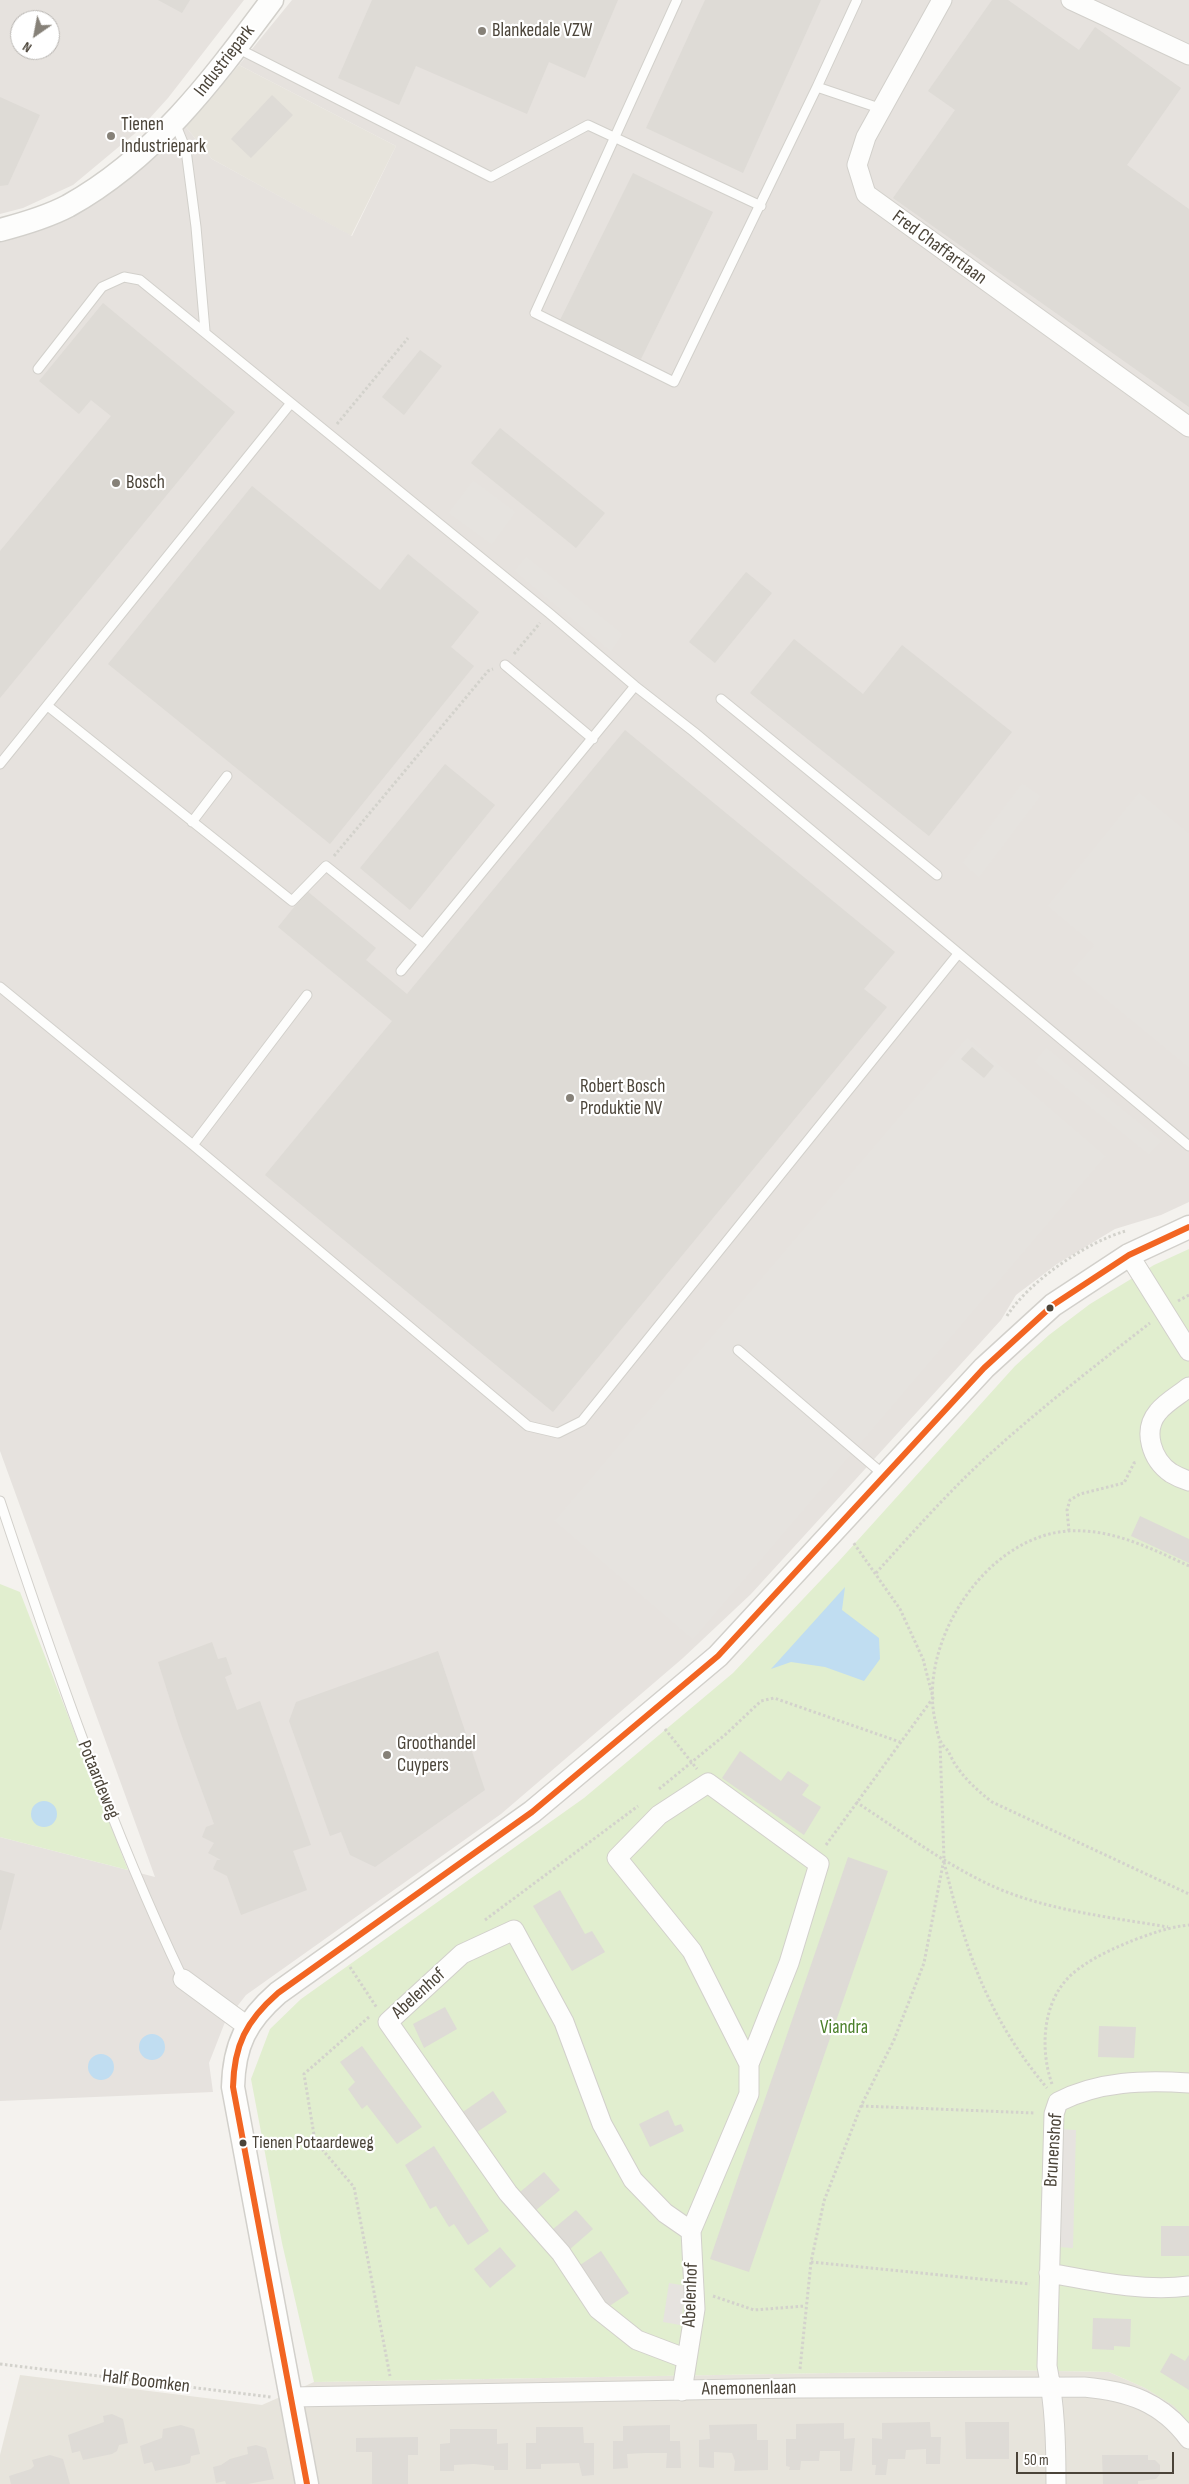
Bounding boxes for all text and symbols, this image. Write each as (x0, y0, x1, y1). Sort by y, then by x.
north arrow (10, 10, 60, 60)
place label: Blankedale VZW (492, 20, 592, 42)
street label: Industriepark (190, 21, 260, 101)
marker: Blankedale VZW (476, 25, 488, 37)
text: N (19, 38, 35, 56)
place label: Tienen Industriepark (121, 114, 206, 158)
marker: Tienen Industriepark (105, 130, 117, 142)
street label: Fred Chaffartlaan (887, 206, 991, 290)
place label: Bosch (126, 472, 165, 494)
marker: Bosch (110, 477, 122, 489)
place label: Robert Bosch Produktie NV (580, 1076, 665, 1120)
marker: Robert Bosch Produktie NV (564, 1092, 576, 1104)
unlabelled marker (1045, 1303, 1055, 1313)
place label: Groothandel Cuypers (397, 1733, 476, 1777)
street label: Potaardeweg (72, 1737, 124, 1823)
marker: Groothandel Cuypers (381, 1749, 393, 1761)
street label: Abelenhof (387, 1964, 451, 2024)
park label: Viandra (820, 2017, 868, 2039)
street label: Brunenshof (1040, 2112, 1068, 2188)
place label: Tienen Potaardeweg (252, 2132, 374, 2154)
marker: Tienen Potaardeweg (238, 2138, 248, 2148)
street label: Abelenhof (678, 2262, 704, 2328)
street label: Half Boomken (101, 2365, 191, 2399)
street label: Anemonenlaan (702, 2377, 796, 2401)
scale bar (1019, 2442, 1176, 2474)
text: 50 m (1024, 2451, 1049, 2470)

